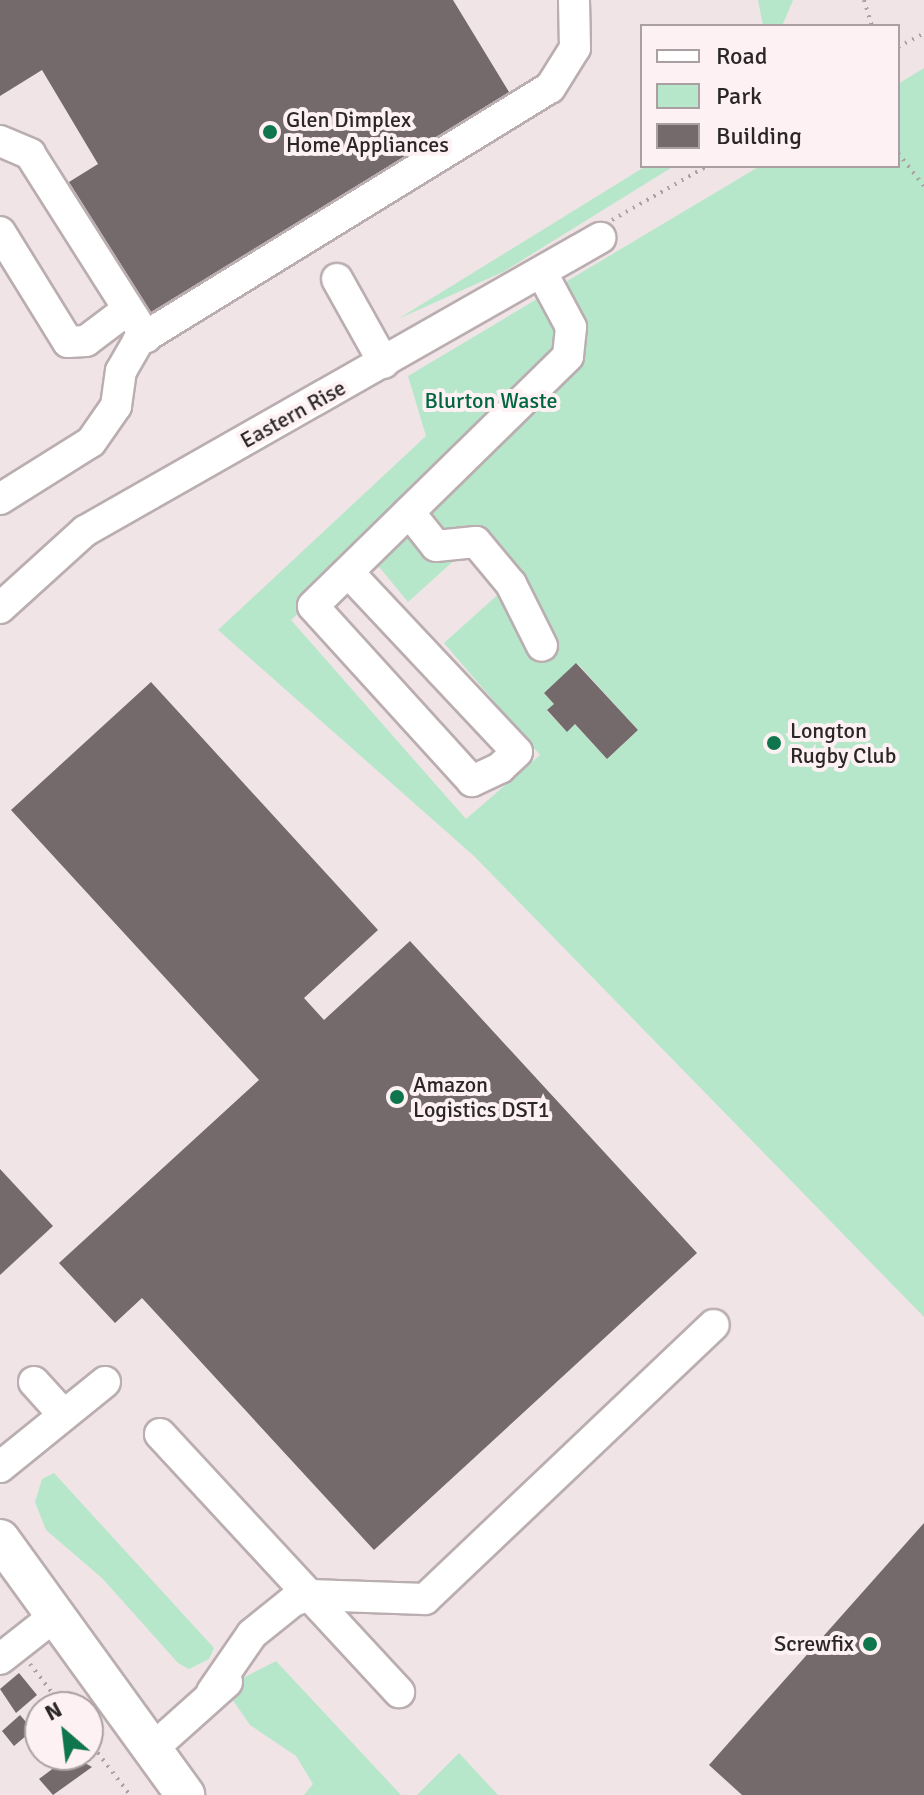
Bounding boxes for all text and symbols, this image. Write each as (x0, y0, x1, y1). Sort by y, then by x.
legend (640, 24, 900, 168)
text: Road (716, 41, 767, 71)
text: Park (716, 81, 762, 111)
place label: Glen Dimplex Home Appliances (286, 106, 449, 158)
text: Building (716, 121, 802, 151)
marker: Glen Dimplex Home Appliances (261, 123, 279, 141)
street label: Eastern Rise (236, 374, 350, 454)
park label: Blurton Waste (424, 388, 558, 414)
place label: Longton Rugby Club (790, 717, 896, 768)
marker: Longton Rugby Club (765, 734, 783, 752)
place label: Amazon Logistics DST1 (413, 1071, 550, 1122)
marker: Amazon Logistics DST1 (388, 1088, 406, 1106)
place label: Screwfix (774, 1631, 854, 1657)
marker: Screwfix (861, 1635, 879, 1653)
north arrow (24, 1691, 104, 1771)
text: N (40, 1696, 67, 1727)

